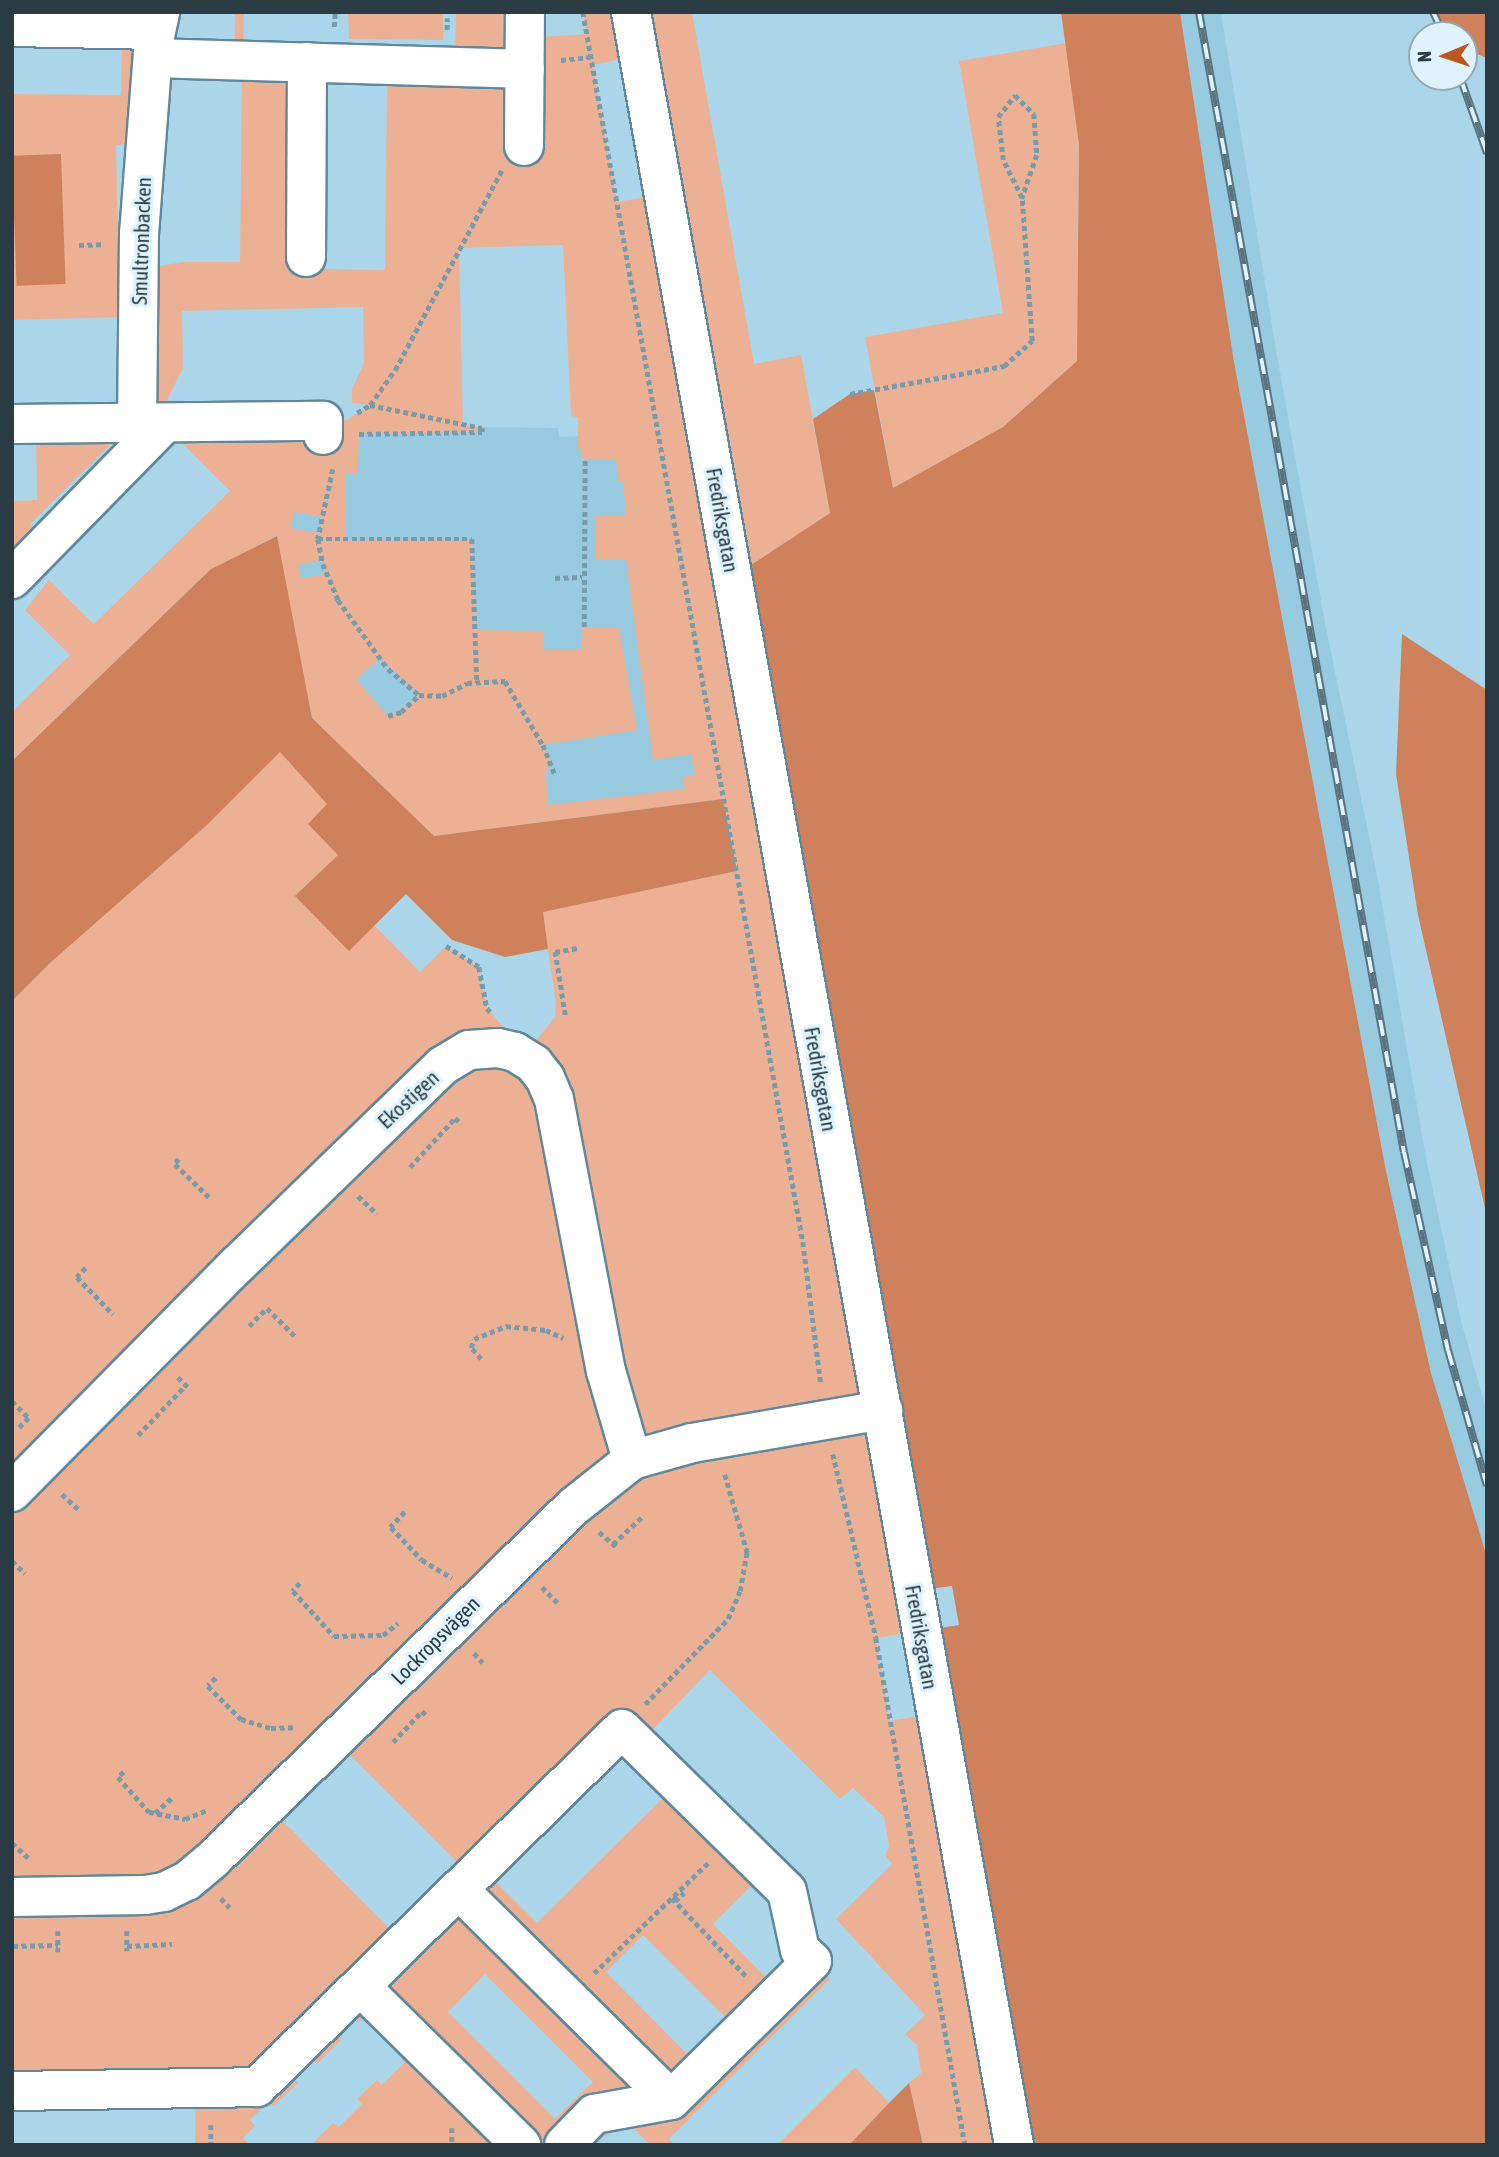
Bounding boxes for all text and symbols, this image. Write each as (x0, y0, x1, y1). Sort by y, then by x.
north arrow (1408, 21, 1478, 91)
text: N (1413, 51, 1435, 63)
street label: Smultronbacken (126, 177, 156, 305)
street label: Fredriksgatan (701, 466, 745, 574)
street label: Fredriksgatan (799, 1025, 843, 1133)
street label: Ekostigen (372, 1064, 444, 1134)
street label: Fredriksgatan (900, 1583, 944, 1691)
street label: Lockropsvägen (385, 1590, 485, 1690)

